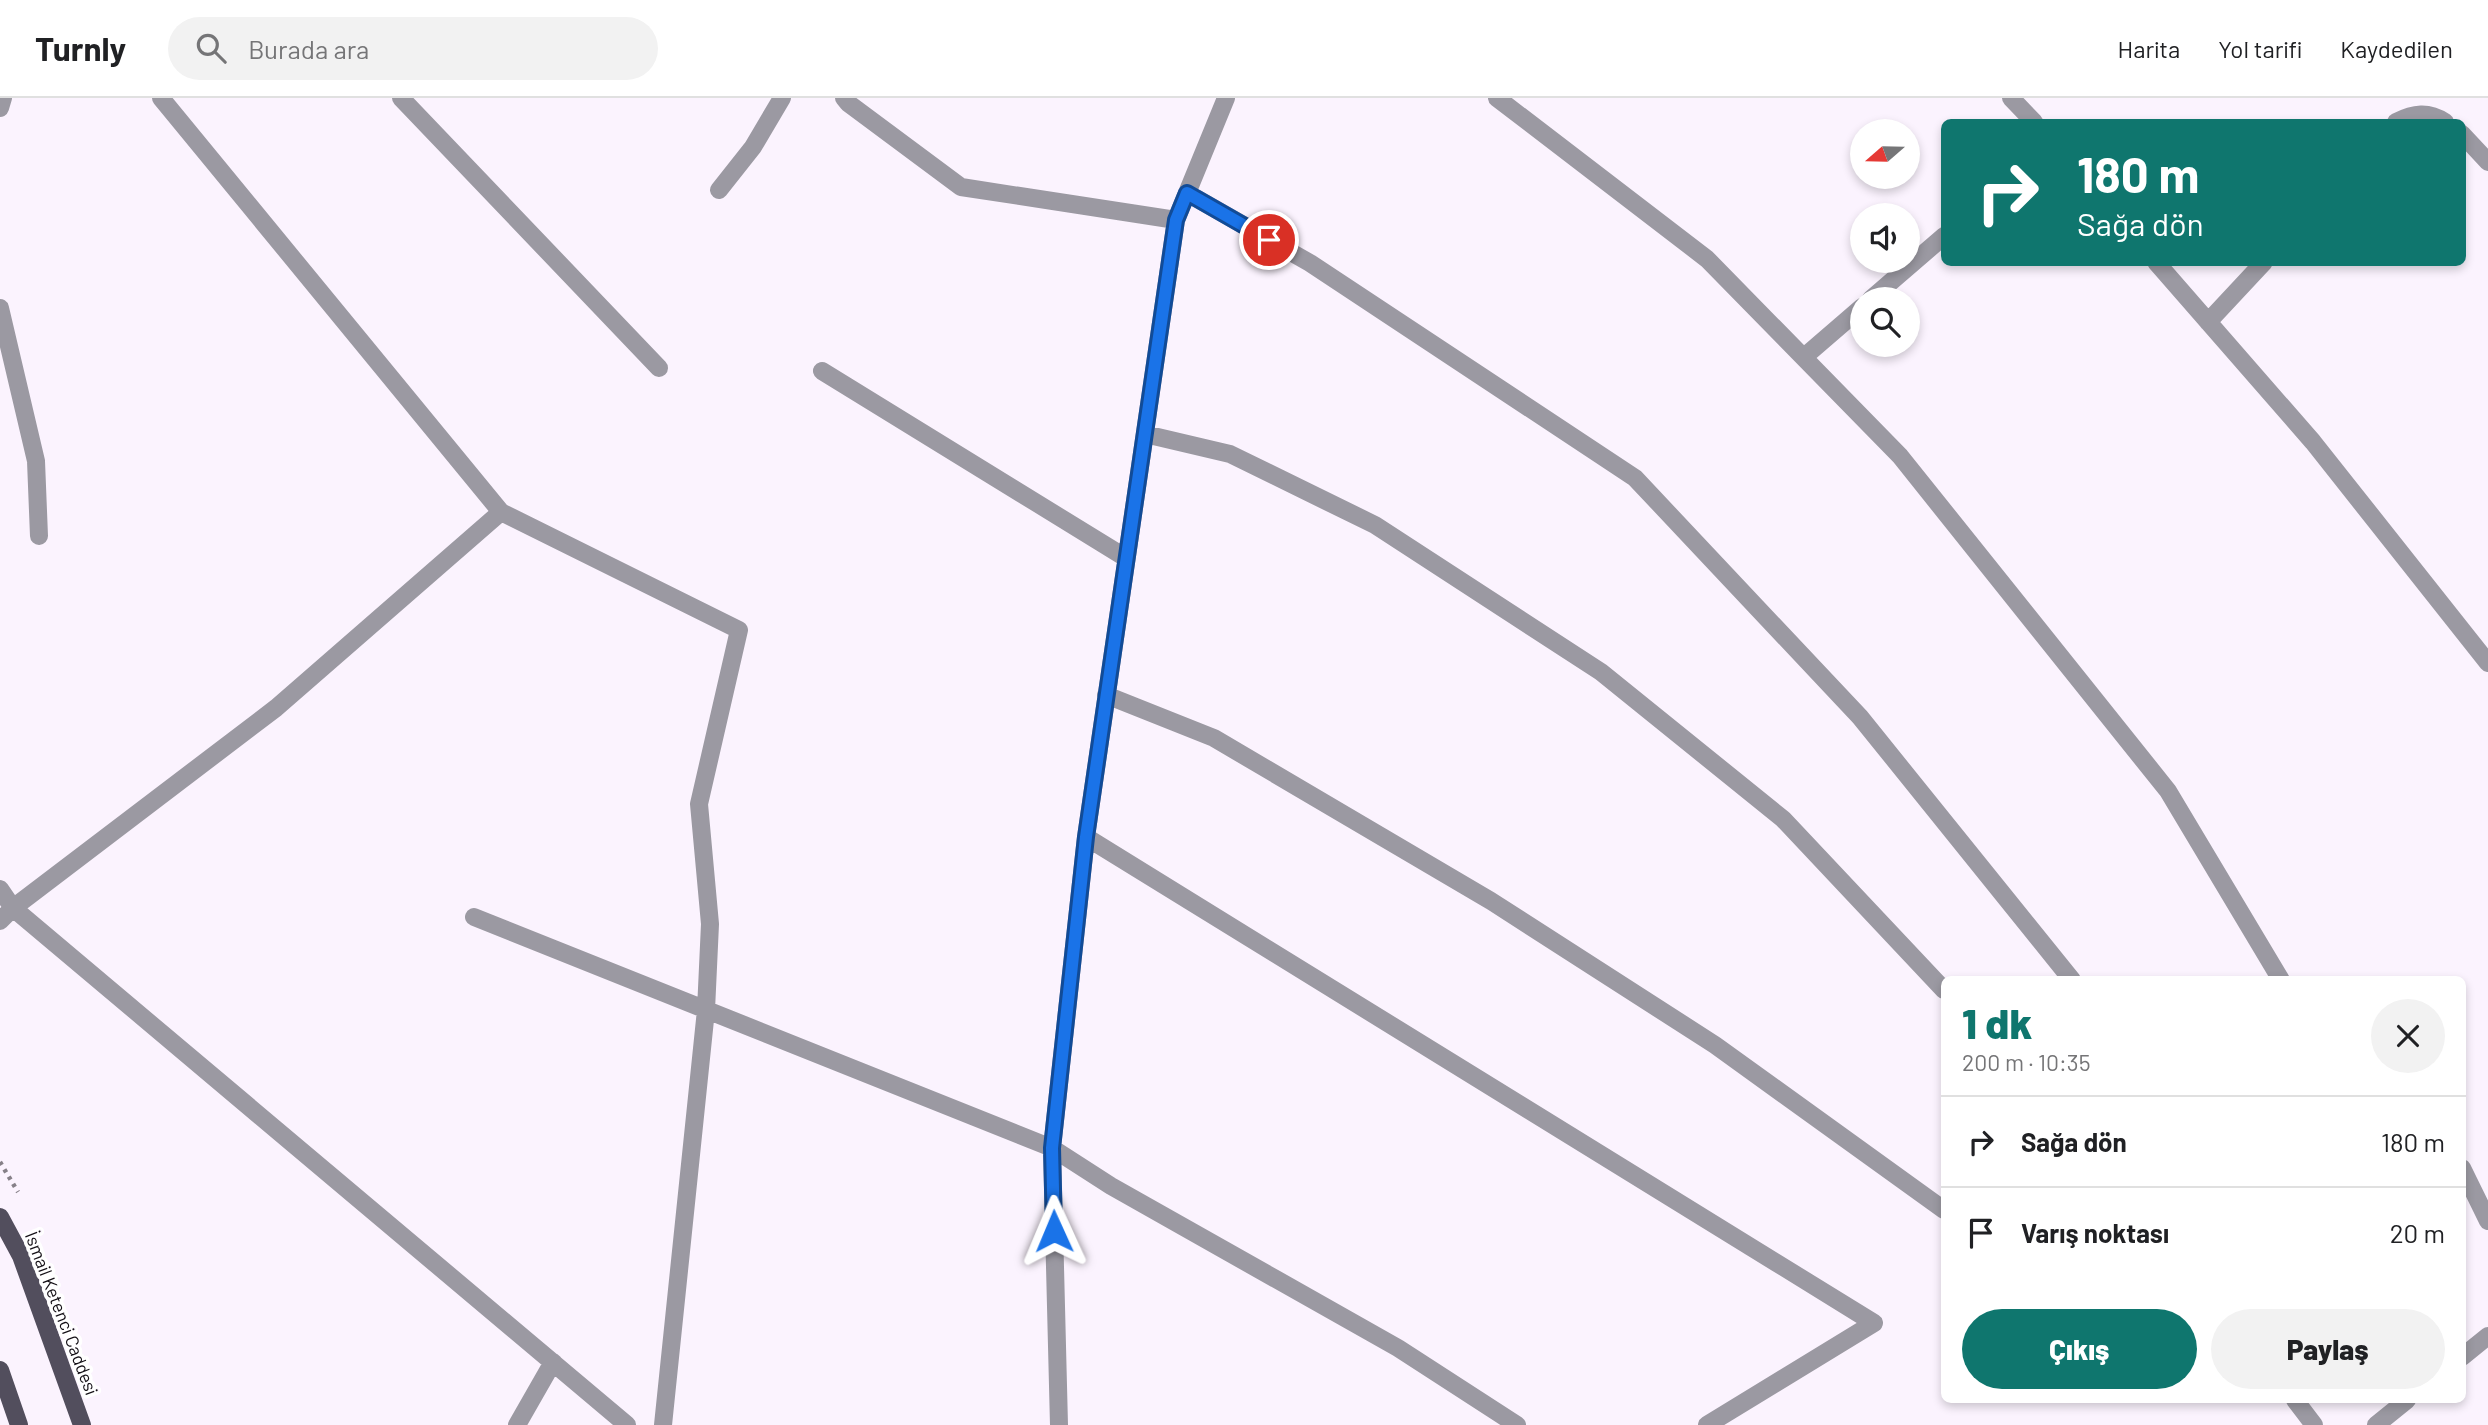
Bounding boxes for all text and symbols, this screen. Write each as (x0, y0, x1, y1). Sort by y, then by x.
search box (168, 17, 658, 80)
text: Turnly (35, 28, 126, 68)
icon: search (192, 29, 230, 67)
text: Burada ara (248, 33, 369, 64)
text: Harita (2117, 34, 2180, 63)
text: Yol tarifi (2218, 34, 2302, 63)
text: Kaydedilen (2340, 34, 2453, 63)
north arrow (1850, 119, 1920, 189)
map controls (1850, 119, 1920, 357)
text: 180 m (2077, 144, 2200, 203)
icon: right (1962, 147, 2053, 238)
button: sound (1850, 203, 1920, 273)
text: Sağa dön (2077, 204, 2204, 242)
pin (1239, 210, 1299, 270)
icon: arrive (1250, 221, 1288, 259)
button: search (1850, 287, 1920, 357)
text: 1 dk (1962, 997, 2032, 1047)
button: close (2371, 999, 2445, 1073)
text: 200 m · 10:35 (1962, 1048, 2090, 1076)
icon: right (1962, 1123, 2000, 1161)
text: Sağa dön (2021, 1126, 2127, 1157)
text: 180 m (2381, 1126, 2445, 1157)
position arrow (1017, 1194, 1091, 1268)
icon: arrive (1962, 1214, 2000, 1252)
text: Varış noktası (2021, 1217, 2169, 1248)
text: 20 m (2390, 1217, 2445, 1248)
street label: İsmail Ketenci Caddesi (21, 1228, 103, 1398)
button: Çıkış (1962, 1309, 2197, 1389)
button: Paylaş (2211, 1309, 2445, 1389)

